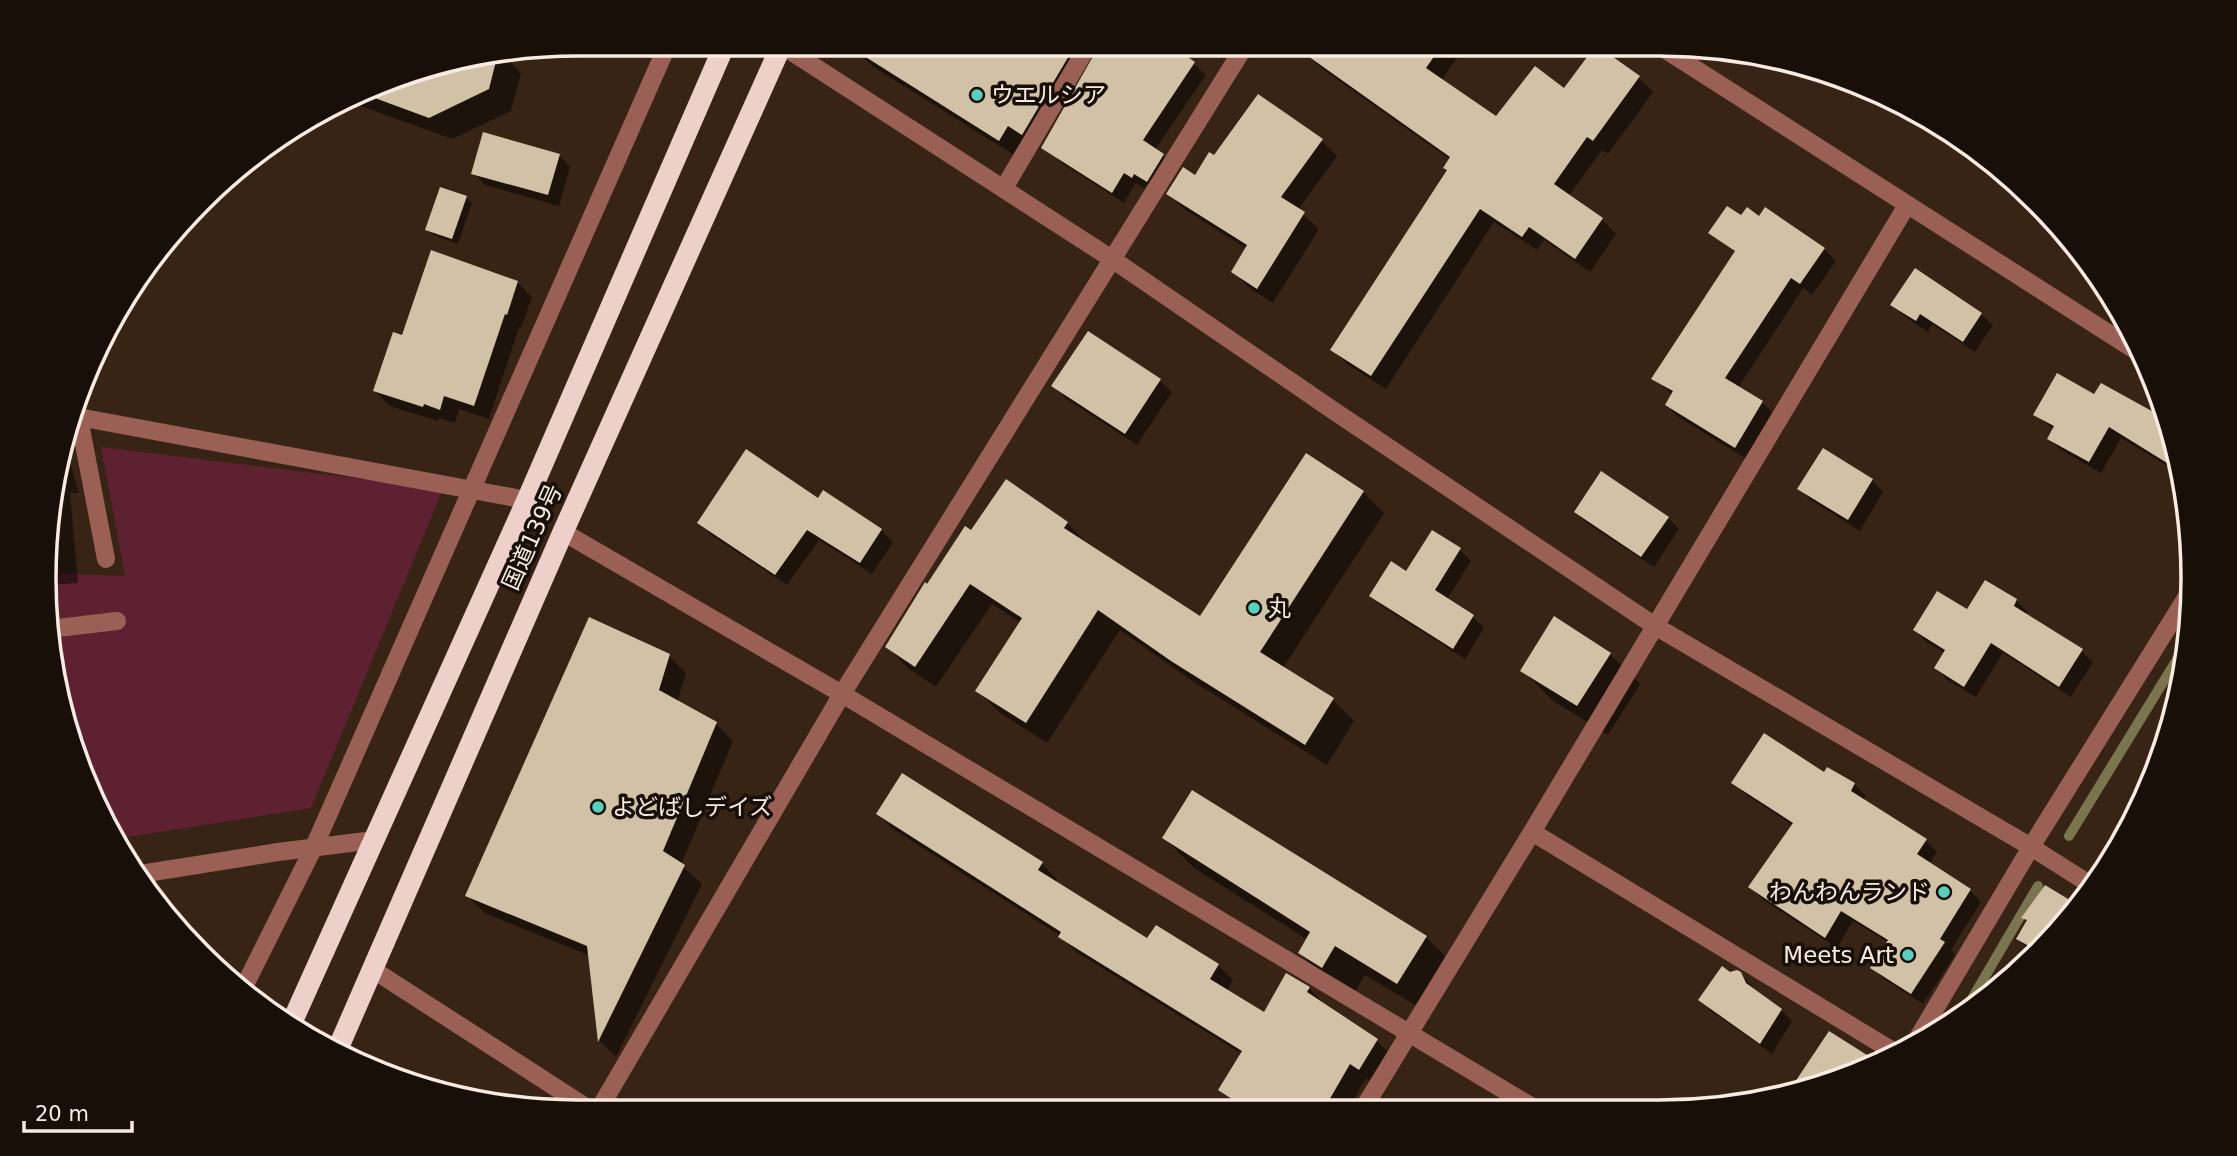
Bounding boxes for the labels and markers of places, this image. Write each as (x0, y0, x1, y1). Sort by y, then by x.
place label: ウエルシア (991, 82, 1106, 108)
marker: ウエルシア (969, 87, 985, 103)
place label: 丸 (1268, 595, 1291, 621)
marker: 丸 (1246, 600, 1262, 616)
place label: よどばしデイズ (612, 794, 772, 820)
marker: よどばしデイズ (590, 799, 606, 815)
place label: わんわんランド (1769, 879, 1930, 905)
marker: わんわんランド (1936, 884, 1952, 900)
place label: Meets Art (1783, 942, 1894, 968)
marker: Meets Art (1900, 947, 1916, 963)

